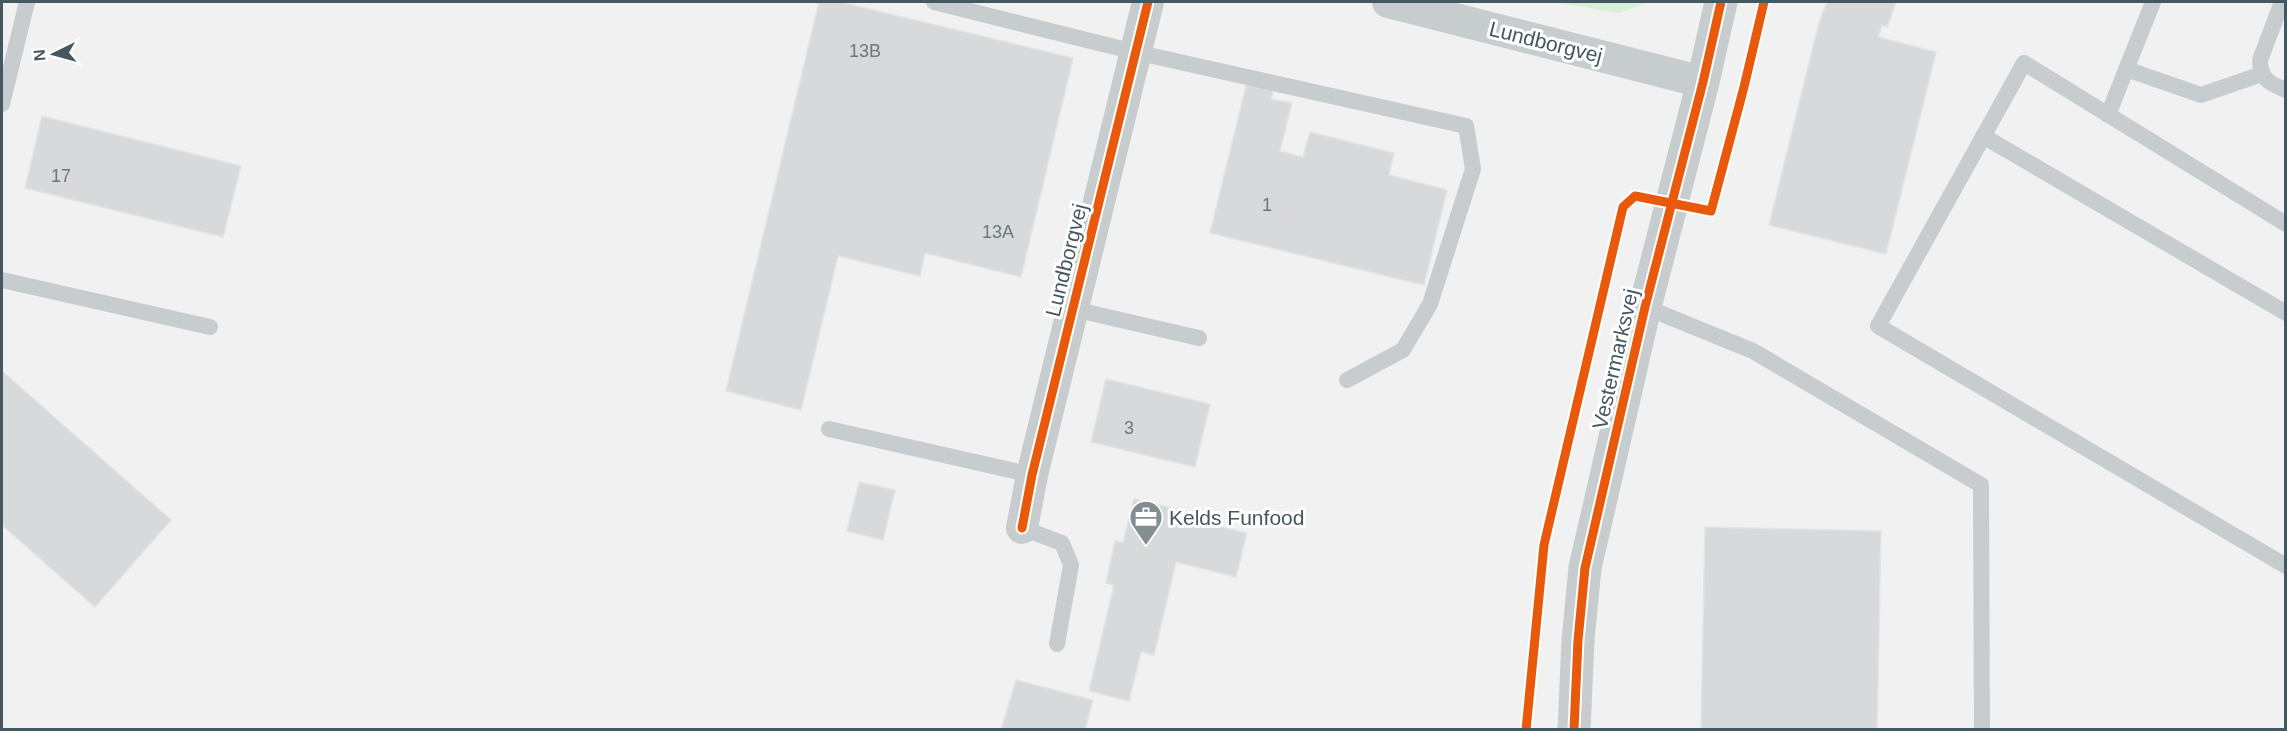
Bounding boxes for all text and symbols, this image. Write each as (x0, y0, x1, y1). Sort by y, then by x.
street label: Lundborgvej (1487, 17, 1605, 67)
north arrow (24, 24, 84, 84)
house number: 13B (849, 41, 881, 61)
text: N (31, 49, 49, 62)
house number: 17 (51, 166, 71, 186)
house number: 1 (1262, 195, 1272, 215)
street label: Lundborgvej (1041, 201, 1091, 319)
house number: 13A (982, 222, 1014, 242)
street label: Vestermarksvej (1588, 286, 1642, 432)
house number: 3 (1124, 418, 1134, 438)
office icon: Kelds Funfood (1128, 499, 1164, 546)
place label: Kelds Funfood (1169, 506, 1304, 529)

